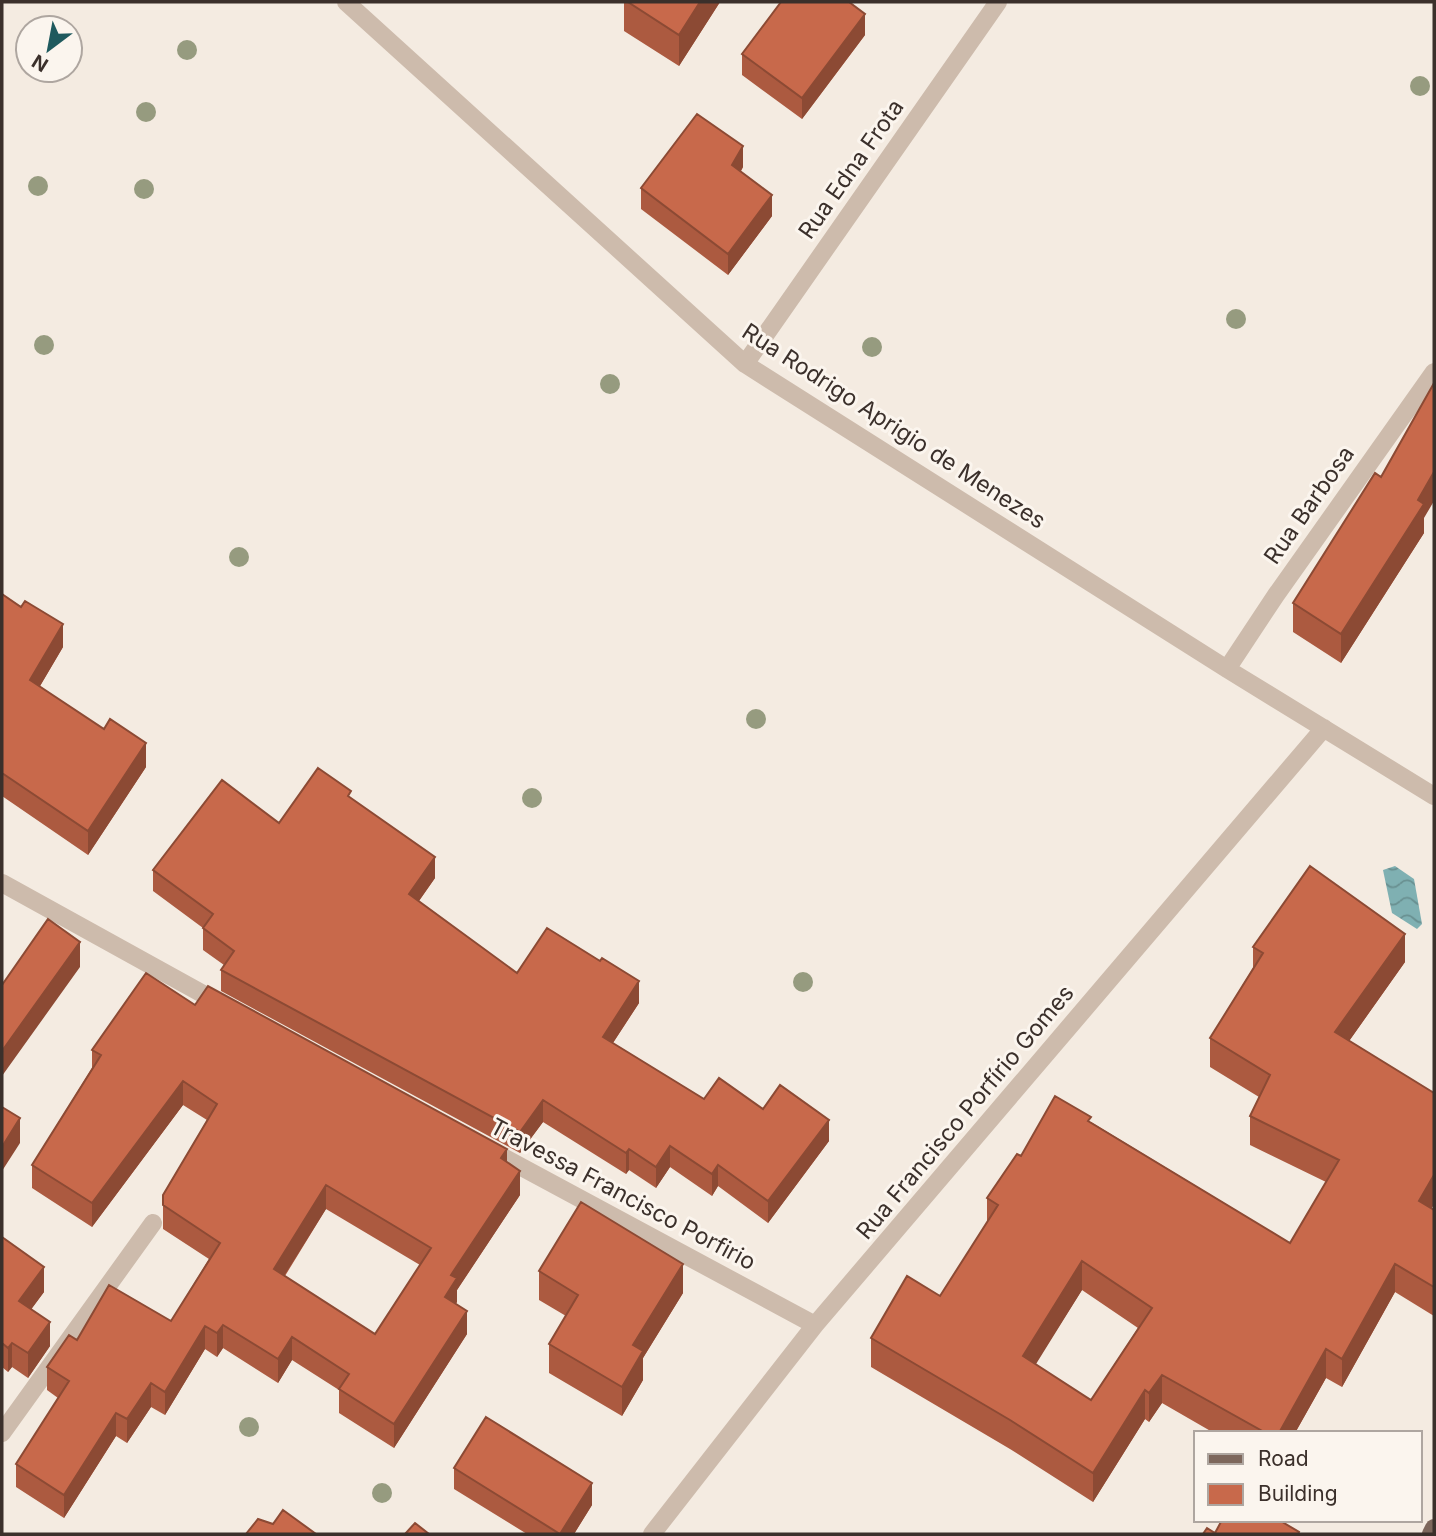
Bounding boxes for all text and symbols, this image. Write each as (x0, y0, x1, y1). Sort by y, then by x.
north arrow (14, 14, 84, 84)
text: N (28, 49, 52, 77)
street label: Rua Edna Frota (792, 94, 910, 244)
street label: Rua Rodrigo Aprigio de Menezes (737, 317, 1051, 535)
street label: Rua Barbosa (1258, 441, 1360, 569)
street label: Rua Francisco Porfírio Gomes (850, 979, 1080, 1245)
street label: Travessa Francisco Porfirio (486, 1112, 760, 1276)
legend (1194, 1431, 1422, 1522)
text: Road (1258, 1446, 1309, 1471)
text: Building (1258, 1481, 1338, 1506)

